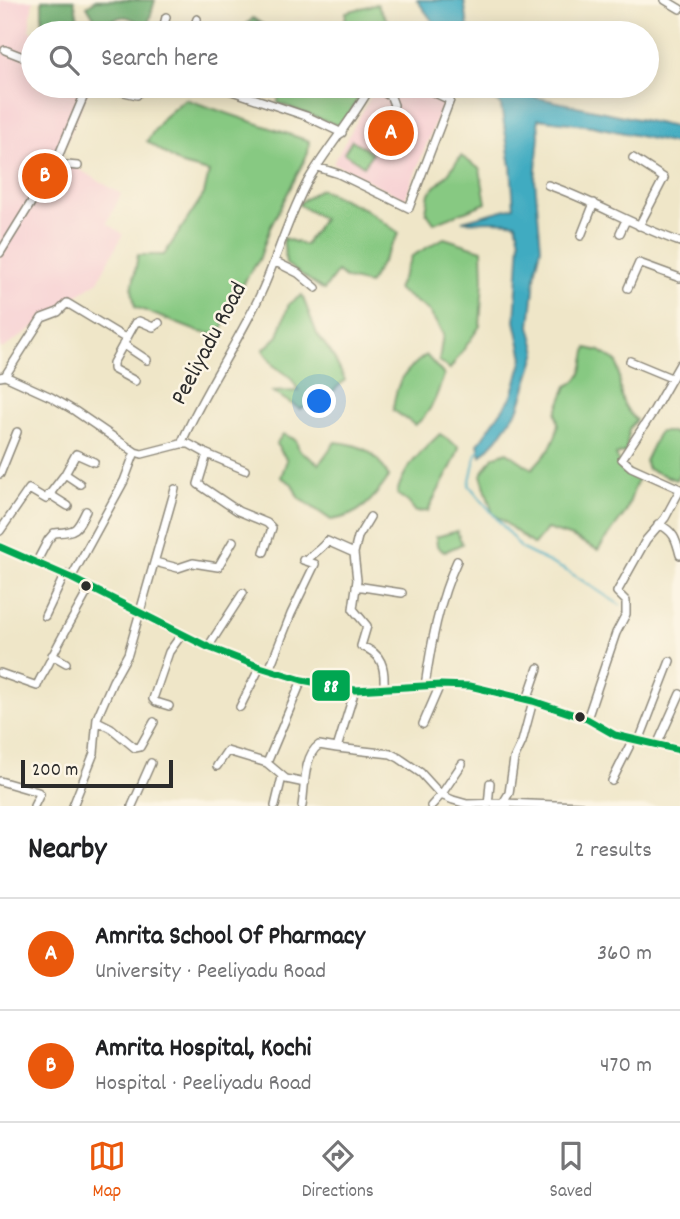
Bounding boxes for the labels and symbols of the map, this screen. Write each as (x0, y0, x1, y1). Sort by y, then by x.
pin: A (368, 107, 414, 159)
pin: B (22, 150, 68, 202)
street label: Peeliyadu Road (163, 276, 257, 412)
your location (302, 384, 336, 418)
unlabelled marker (79, 579, 93, 593)
line badge: 88 (311, 669, 351, 702)
text: 88 (323, 675, 339, 702)
unlabelled marker (573, 710, 587, 724)
scale bar (21, 757, 173, 789)

